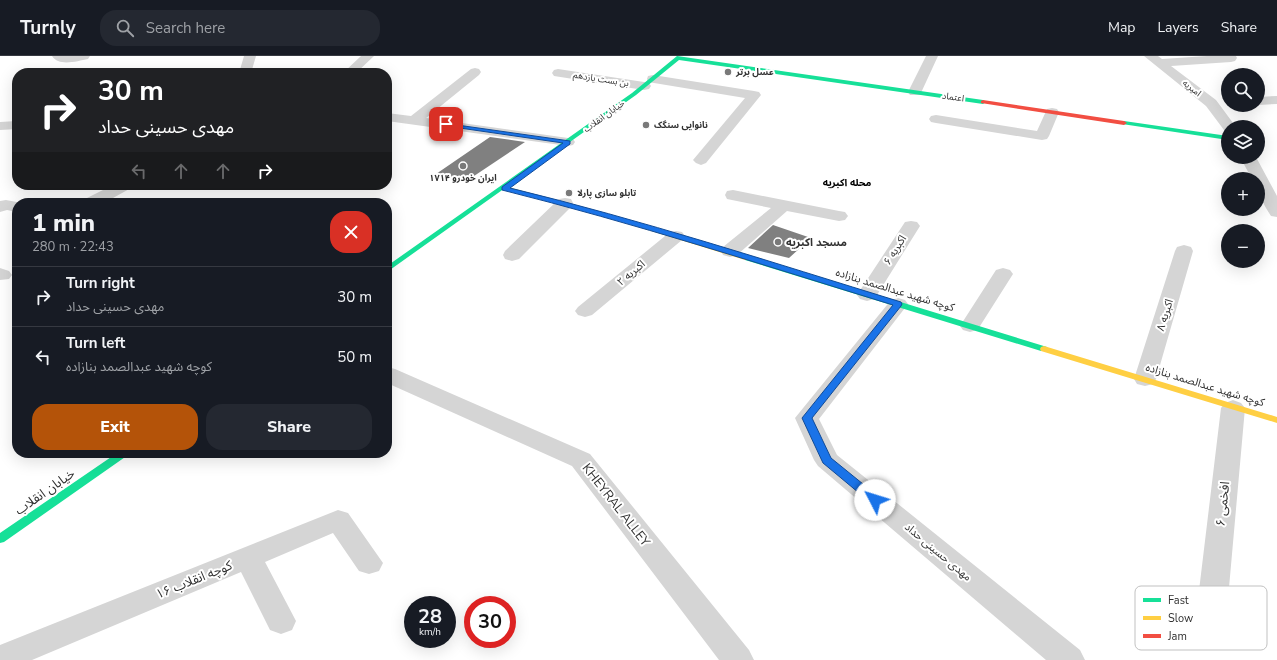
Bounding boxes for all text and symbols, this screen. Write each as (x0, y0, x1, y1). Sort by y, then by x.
search box (100, 10, 380, 46)
text: Turnly (20, 15, 76, 41)
icon: search (114, 17, 136, 39)
text: Search here (146, 18, 225, 38)
text: Map (1108, 18, 1135, 37)
text: Layers (1157, 18, 1199, 37)
text: Share (1221, 18, 1257, 37)
place label: عسل برتر (735, 66, 774, 78)
marker: عسل برتر (723, 67, 733, 77)
map controls (1221, 68, 1265, 268)
button: search (1221, 68, 1265, 112)
street label: بن بست یازدهم (572, 69, 630, 90)
text: 30 m (98, 72, 164, 110)
street label: امیریه (1180, 77, 1204, 99)
icon: right (32, 84, 84, 136)
street label: اعتماد (941, 90, 965, 104)
street label: خیابان انقلاب (581, 97, 627, 135)
pin (429, 107, 463, 141)
icon: arrive (435, 113, 457, 135)
text: مهدی حسینی حداد (98, 115, 234, 139)
place label: نانوایی سنگک (654, 119, 708, 131)
marker: نانوایی سنگک (641, 120, 651, 130)
button: layers (1221, 120, 1265, 164)
icon: left (128, 160, 150, 182)
icon: ahead (170, 160, 192, 182)
icon: ahead (212, 160, 234, 182)
icon: right (254, 160, 276, 182)
marker: ایران خودرو ۱۷۱۴ (458, 161, 468, 171)
place label: ایران خودرو ۱۷۱۴ (429, 172, 497, 184)
button: + (1221, 172, 1265, 216)
district label: محله اکبریه (823, 176, 871, 190)
place label: تابلو سازی پارلا (577, 187, 637, 200)
marker: تابلو سازی پارلا (564, 188, 574, 198)
text: 1 min (32, 207, 95, 239)
button: close (330, 211, 372, 253)
button: − (1221, 224, 1265, 268)
street label: اکبریه ۶ (880, 232, 910, 268)
place label: مسجد اکبریه (786, 235, 847, 250)
marker: مسجد اکبریه (773, 237, 783, 247)
text: 280 m · 22:43 (32, 238, 114, 256)
street label: اکبریه ۲ (614, 257, 648, 289)
street label: کوچه شهید عبدالصمد بنازاده (834, 265, 957, 315)
text: Turn right (66, 273, 135, 293)
icon: right (32, 286, 54, 308)
text: 30 m (337, 287, 372, 307)
street label: اکبریه ۸ (1153, 297, 1177, 333)
text: مهدی حسینی حداد (66, 298, 164, 316)
text: Turn left (66, 333, 125, 353)
icon: left (32, 346, 54, 368)
text: 50 m (337, 347, 372, 367)
text: کوچه شهید عبدالصمد بنازاده (66, 358, 212, 376)
street label: کوچه شهید عبدالصمد بنازاده (1144, 360, 1267, 410)
button: Exit (32, 404, 198, 450)
button: Share (206, 404, 372, 450)
street label: KHEYRAL ALLEY (578, 460, 654, 550)
street label: خیابان انقلاب (11, 464, 79, 519)
position arrow (854, 479, 896, 521)
street label: افخمی ۶ (1212, 481, 1234, 527)
street label: مهدی حسینی حداد (901, 520, 975, 585)
street label: کوچه انقلاب ۱۶ (153, 556, 235, 604)
legend (1135, 586, 1267, 650)
text: Fast (1168, 593, 1189, 608)
speed limit sign: 30 (464, 596, 516, 648)
text: 28 (418, 603, 442, 630)
text: Slow (1168, 611, 1193, 626)
text: km/h (419, 625, 441, 639)
text: Jam (1167, 629, 1187, 644)

